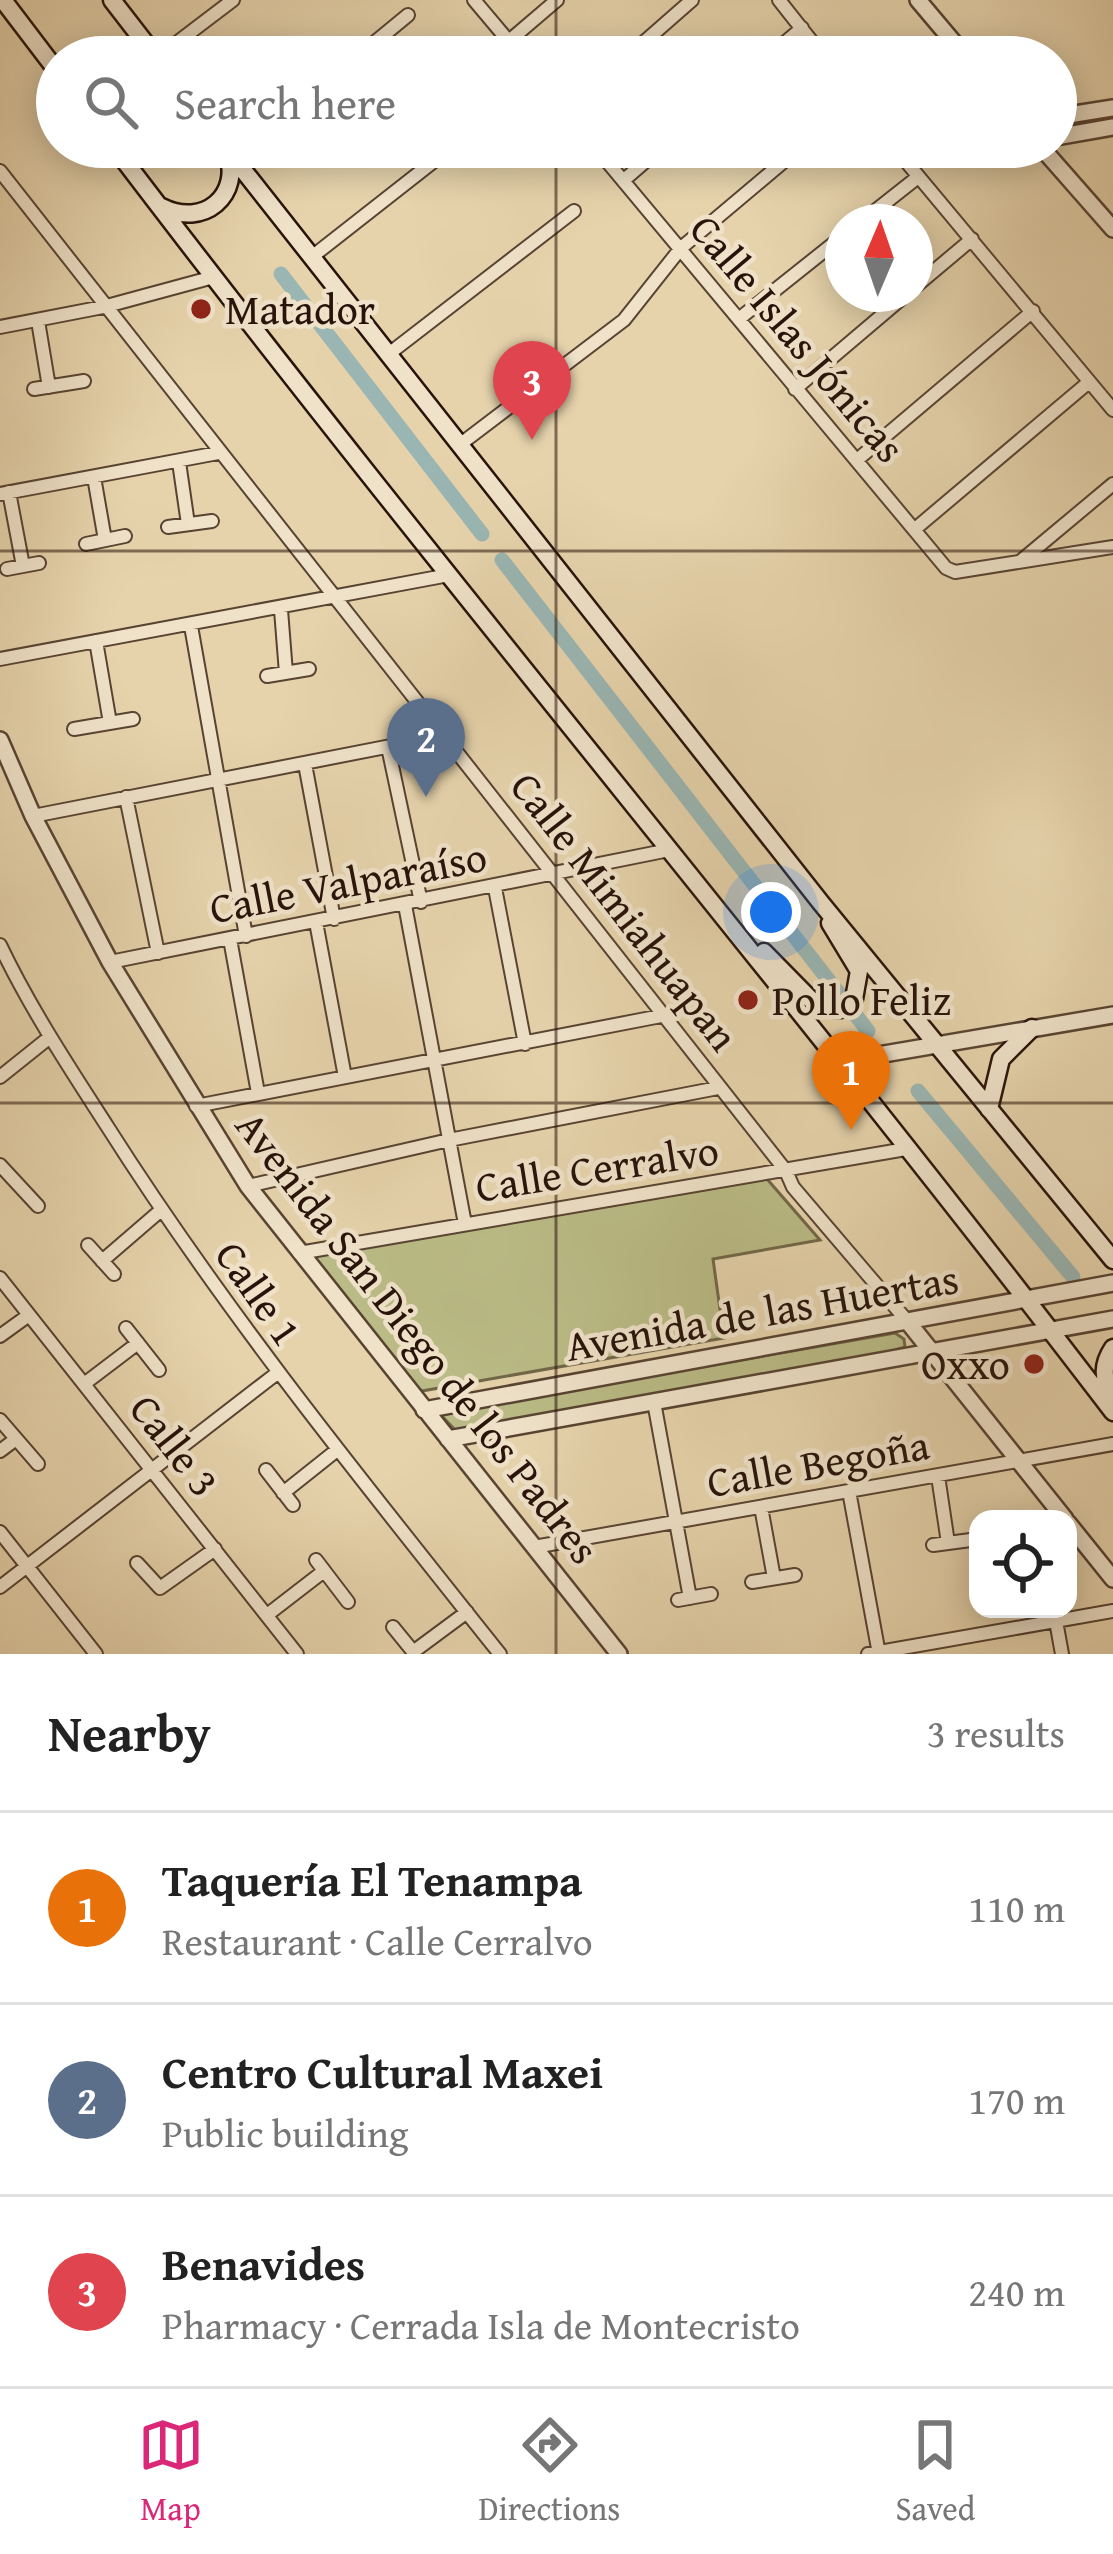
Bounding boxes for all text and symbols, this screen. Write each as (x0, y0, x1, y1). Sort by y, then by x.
search box (36, 36, 1077, 168)
icon: search (78, 69, 144, 135)
text: Search here (174, 70, 396, 135)
street label: Calle Islas Jónicas (676, 200, 921, 475)
north arrow (825, 204, 933, 312)
place label: Matador (225, 278, 375, 339)
marker: Matador (188, 296, 214, 322)
pin: 3 (493, 341, 571, 440)
pin: 2 (387, 698, 465, 797)
street label: Calle Mimiahuapan (497, 758, 754, 1064)
street label: Calle Valparaíso (204, 825, 492, 938)
your location (741, 882, 801, 942)
place label: Pollo Feliz (772, 969, 951, 1030)
marker: Pollo Feliz (735, 987, 761, 1013)
pin: 1 (812, 1031, 890, 1130)
street label: Avenida San Diego de los Padres (222, 1097, 615, 1576)
street label: Calle Cerralvo (471, 1118, 723, 1217)
street label: Calle 1 (201, 1228, 318, 1357)
street label: Avenida de las Huertas (561, 1247, 963, 1376)
place label: Oxxo (921, 1333, 1010, 1394)
marker: Oxxo (1021, 1351, 1047, 1377)
street label: Calle 3 (116, 1380, 235, 1509)
street label: Calle Begoña (702, 1413, 934, 1512)
map controls (969, 1510, 1077, 1618)
button: locate (969, 1510, 1077, 1618)
text: Nearby (48, 1695, 211, 1770)
text: 3 results (927, 1704, 1065, 1761)
text: Taquería El Tenampa (162, 1847, 582, 1912)
text: 1 (77, 1879, 97, 1936)
text: 110 m (968, 1879, 1065, 1936)
text: Restaurant · Calle Cerralvo (162, 1912, 593, 1969)
text: Centro Cultural Maxei (162, 2039, 603, 2104)
text: 2 (77, 2071, 97, 2128)
text: 170 m (968, 2071, 1065, 2128)
text: Public building (162, 2104, 408, 2161)
text: Benavides (162, 2231, 365, 2296)
text: 3 (77, 2263, 97, 2320)
text: 240 m (968, 2263, 1065, 2320)
text: Pharmacy · Cerrada Isla de Montecristo (162, 2296, 800, 2353)
tab: Map (138, 2412, 204, 2532)
tab: Directions (479, 2412, 620, 2532)
tab: Saved (896, 2412, 975, 2532)

